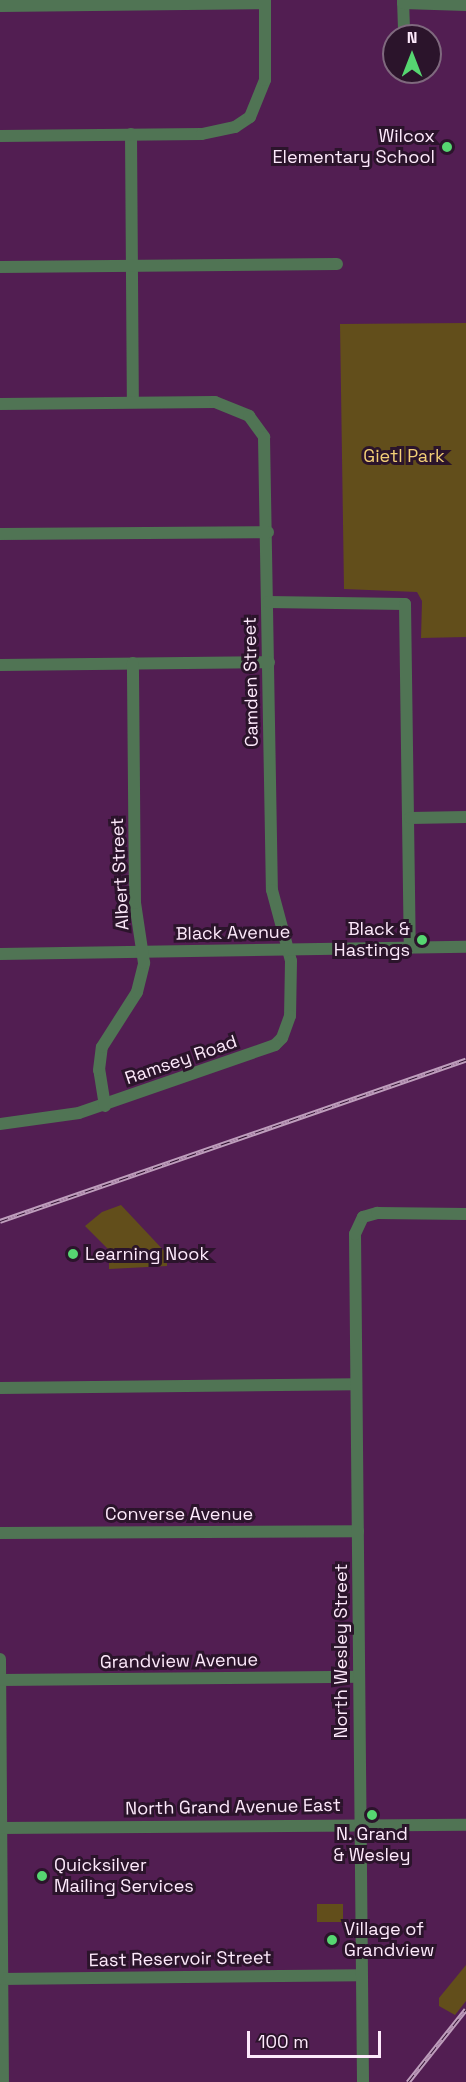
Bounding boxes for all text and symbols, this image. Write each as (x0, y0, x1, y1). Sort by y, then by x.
north arrow (382, 24, 442, 84)
text: N (407, 27, 417, 48)
place label: Wilcox Elementary School (272, 126, 435, 168)
marker: Wilcox Elementary School (440, 140, 454, 154)
park label: Gietl Park (363, 445, 445, 467)
street label: Camden Street (239, 617, 263, 747)
street label: Albert Street (106, 817, 134, 931)
place label: Black & Hastings (334, 919, 410, 962)
street label: Black Avenue (175, 921, 291, 945)
marker: Black & Hastings (415, 933, 429, 947)
street label: Ramsey Road (122, 1031, 240, 1089)
place label: Learning Nook (85, 1243, 209, 1265)
marker: Learning Nook (66, 1247, 80, 1261)
street label: Converse Avenue (105, 1503, 253, 1525)
street label: North Wesley Street (330, 1563, 352, 1739)
street label: Grandview Avenue (100, 1649, 258, 1673)
street label: North Grand Avenue East (125, 1794, 341, 1820)
marker: N. Grand & Wesley (365, 1808, 379, 1822)
place label: N. Grand & Wesley (333, 1824, 411, 1866)
place label: Quicksilver Mailing Services (54, 1855, 194, 1898)
marker: Quicksilver Mailing Services (35, 1869, 49, 1883)
place label: Village of Grandview (344, 1919, 434, 1962)
marker: Village of Grandview (325, 1933, 339, 1947)
street label: East Reservoir Street (88, 1947, 272, 1971)
scale bar (250, 2019, 384, 2057)
text: 100 m (258, 2030, 309, 2053)

